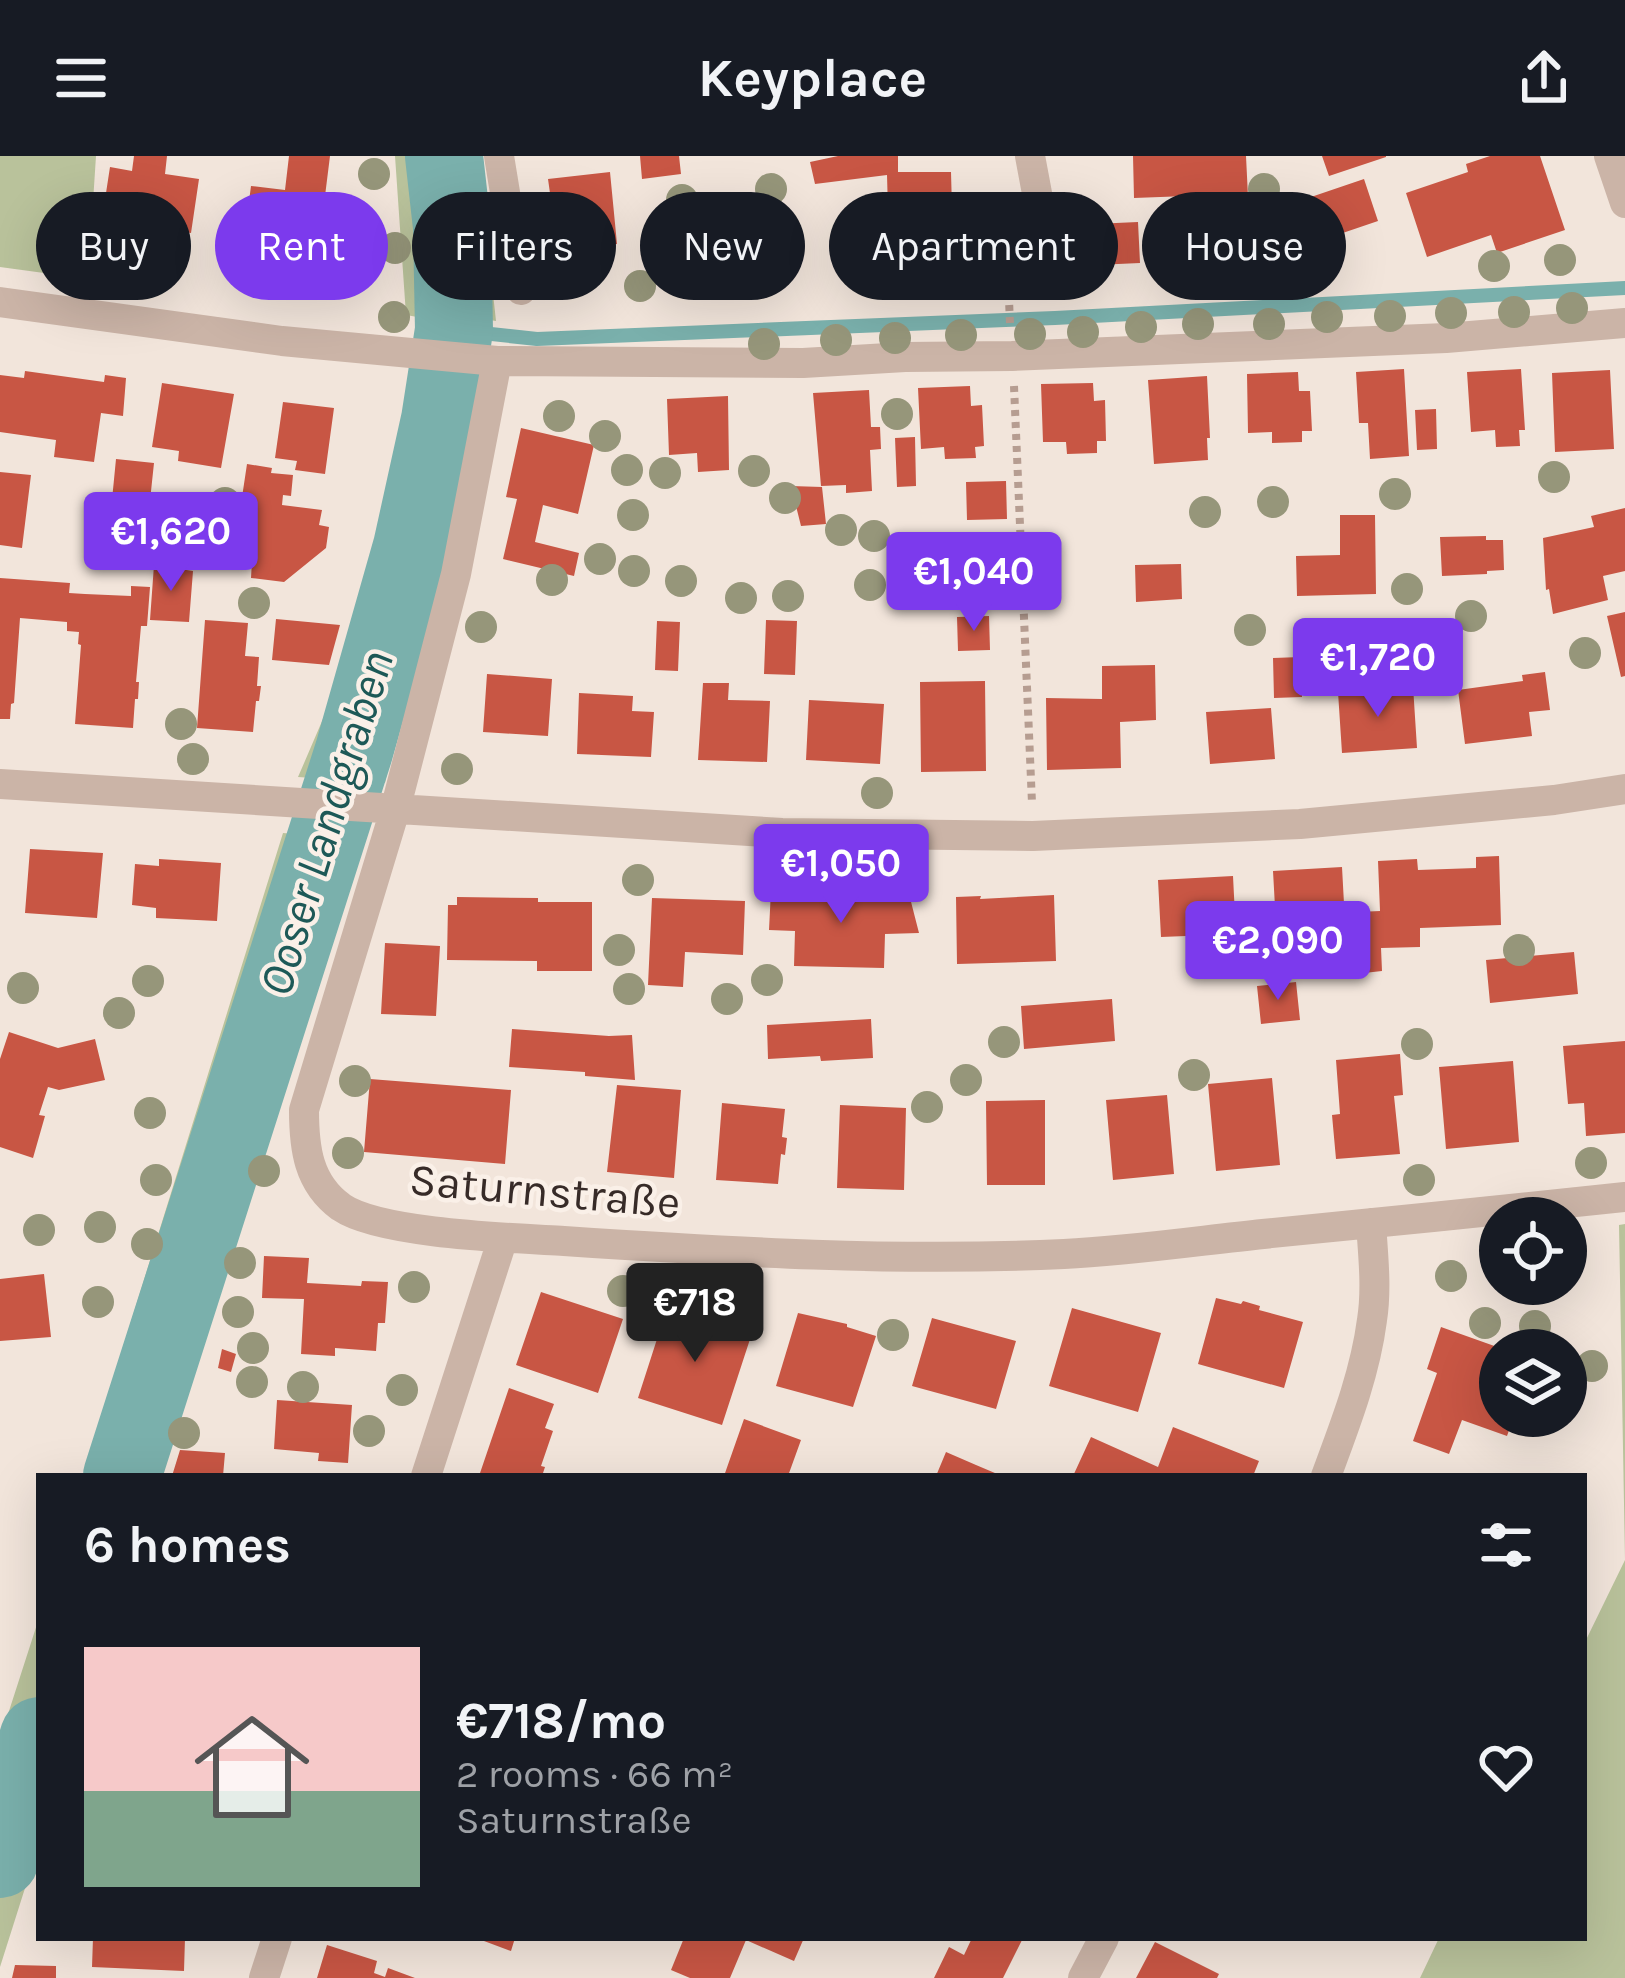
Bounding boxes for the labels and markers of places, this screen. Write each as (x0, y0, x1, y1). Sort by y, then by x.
pin: €1,620 (73, 492, 269, 594)
pin: €1,040 (876, 532, 1072, 634)
pin: €1,720 (1280, 618, 1476, 720)
pin: €1,050 (743, 824, 939, 926)
pin: €2,090 (1180, 901, 1376, 1003)
pin: €718 (624, 1263, 766, 1365)

